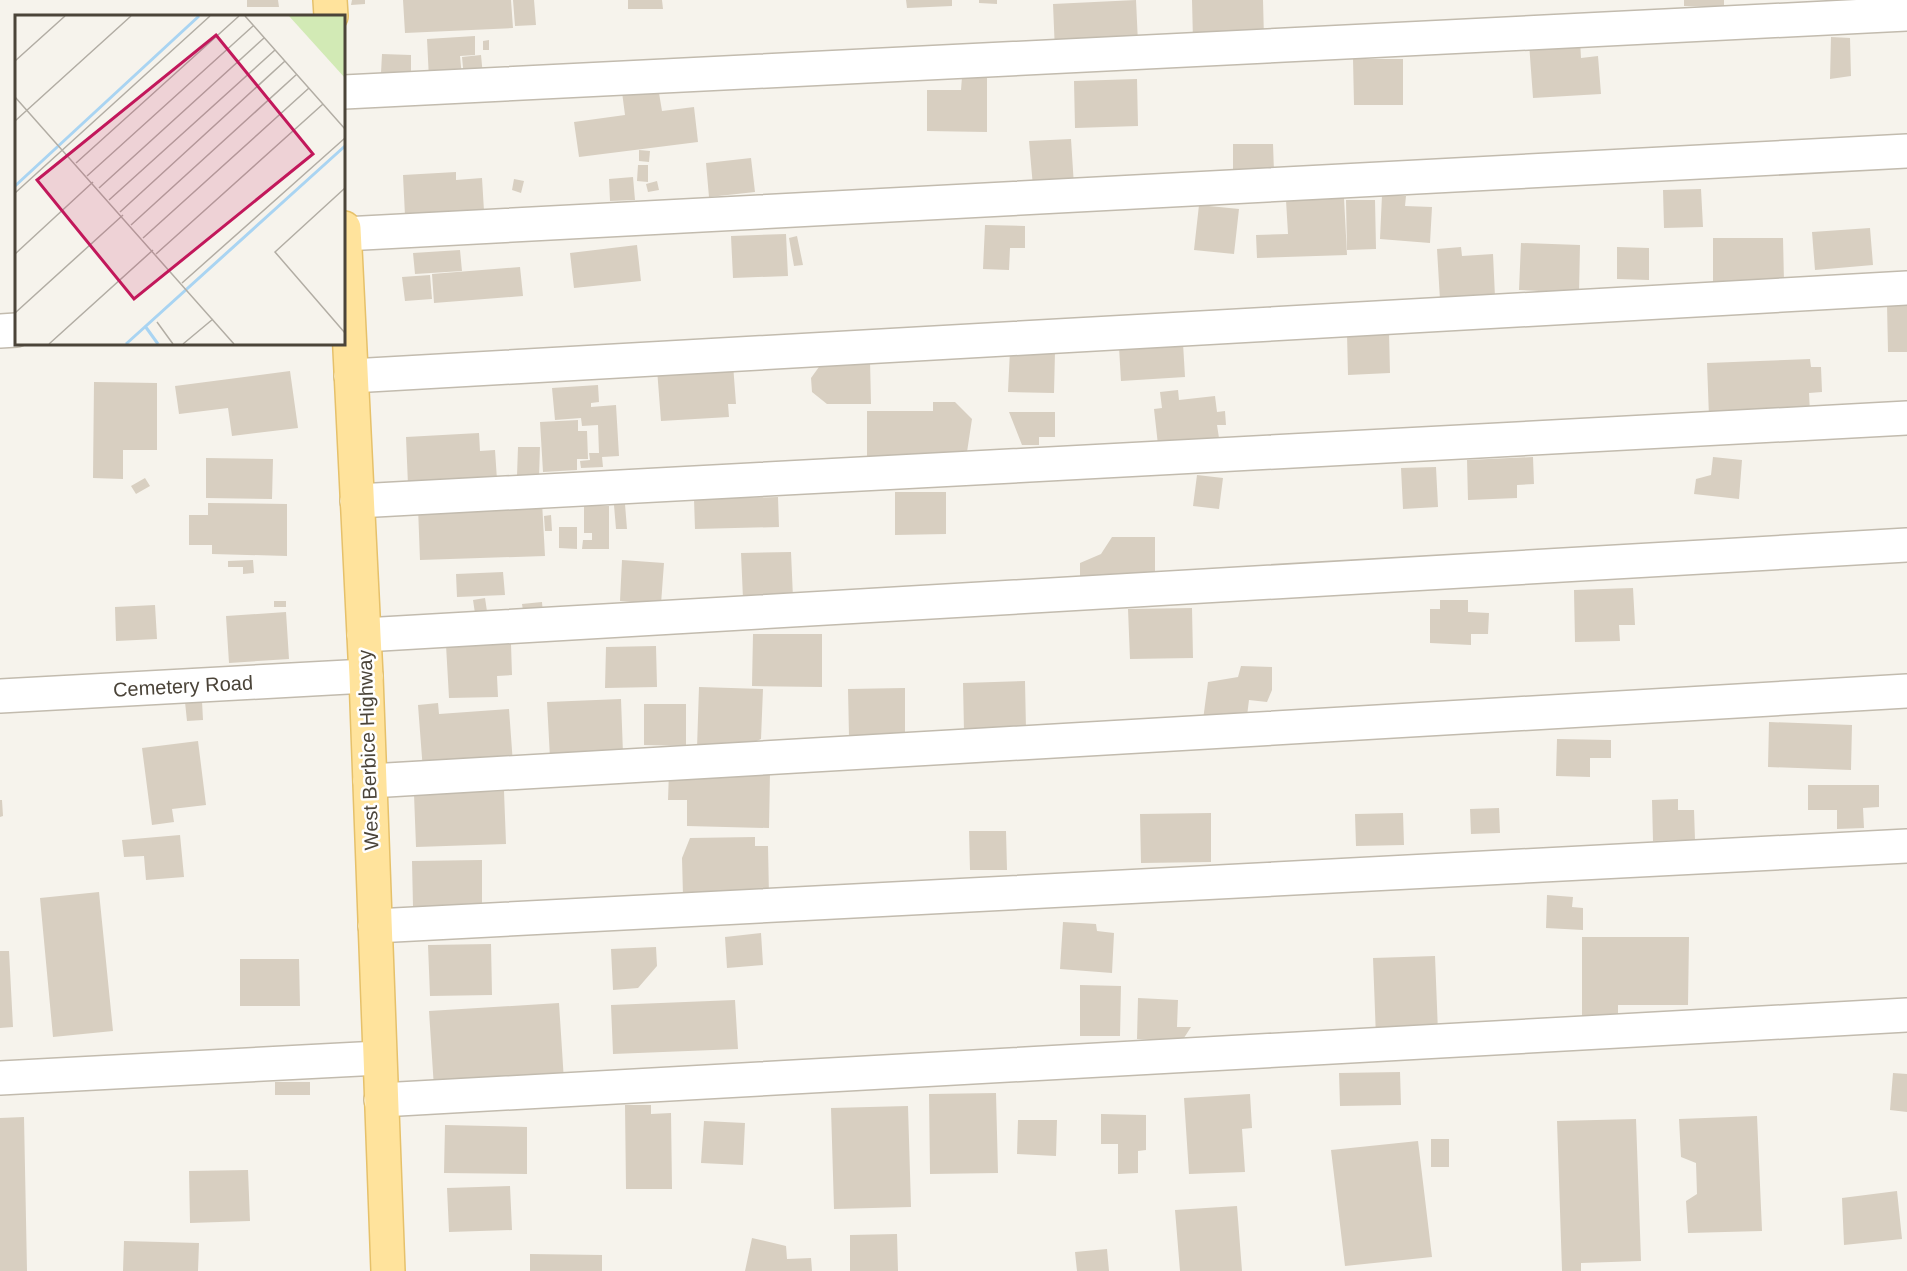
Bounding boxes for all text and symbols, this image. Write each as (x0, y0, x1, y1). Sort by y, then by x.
inset map (15, 15, 345, 345)
street label: West Berbice Highway (354, 649, 382, 851)
street label: Cemetery Road (112, 671, 254, 701)

